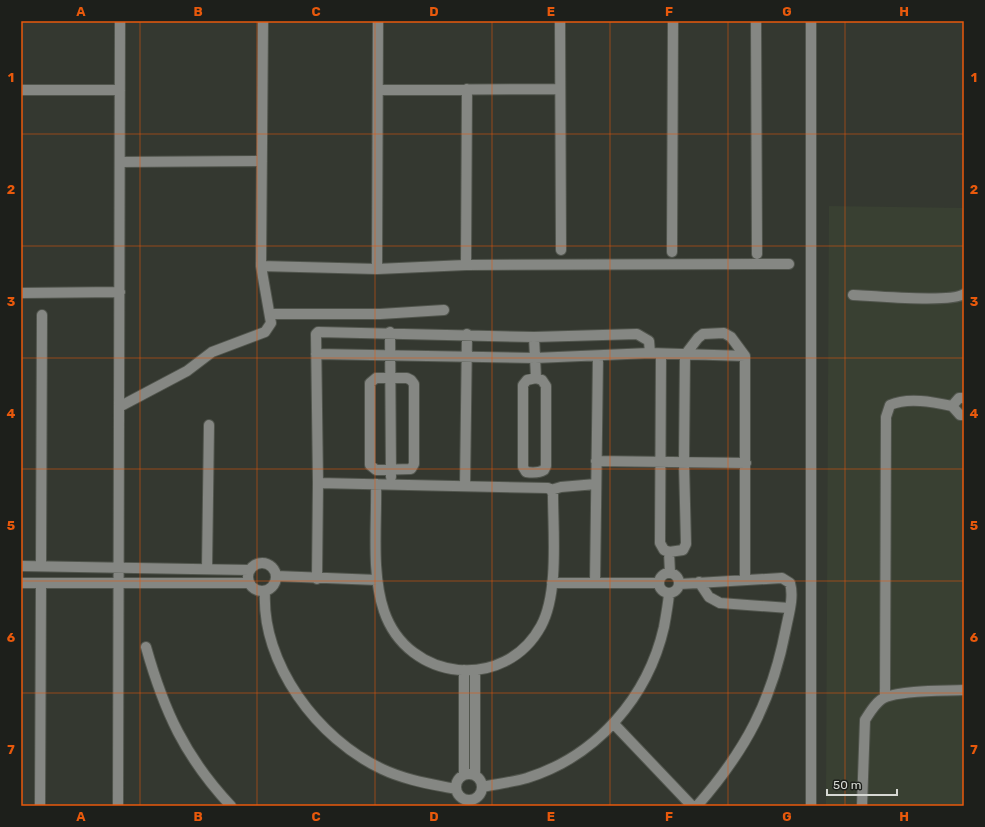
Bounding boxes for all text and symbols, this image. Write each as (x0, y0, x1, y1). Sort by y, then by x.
text: A (76, 4, 86, 19)
text: B (193, 4, 203, 19)
text: C (311, 4, 321, 19)
text: D (429, 4, 439, 19)
text: E (547, 4, 555, 19)
text: F (665, 4, 673, 19)
text: G (782, 4, 792, 19)
text: H (899, 4, 909, 19)
text: 1 (8, 70, 14, 85)
text: 1 (971, 70, 977, 85)
text: 2 (7, 182, 15, 197)
text: 2 (970, 182, 978, 197)
text: 3 (7, 294, 16, 309)
text: 3 (970, 294, 979, 309)
text: 4 (7, 406, 16, 421)
text: 4 (970, 406, 979, 421)
text: 5 (7, 518, 15, 533)
text: 5 (970, 518, 978, 533)
text: 6 (7, 630, 16, 645)
text: 6 (970, 630, 979, 645)
text: 7 (7, 742, 15, 757)
text: 7 (970, 742, 978, 757)
scale bar (827, 771, 897, 797)
text: 50 m (833, 778, 861, 792)
text: A (76, 809, 86, 824)
text: B (193, 809, 203, 824)
text: C (311, 809, 321, 824)
text: D (429, 809, 439, 824)
text: E (547, 809, 555, 824)
text: F (665, 809, 673, 824)
text: G (782, 809, 792, 824)
text: H (899, 809, 909, 824)

